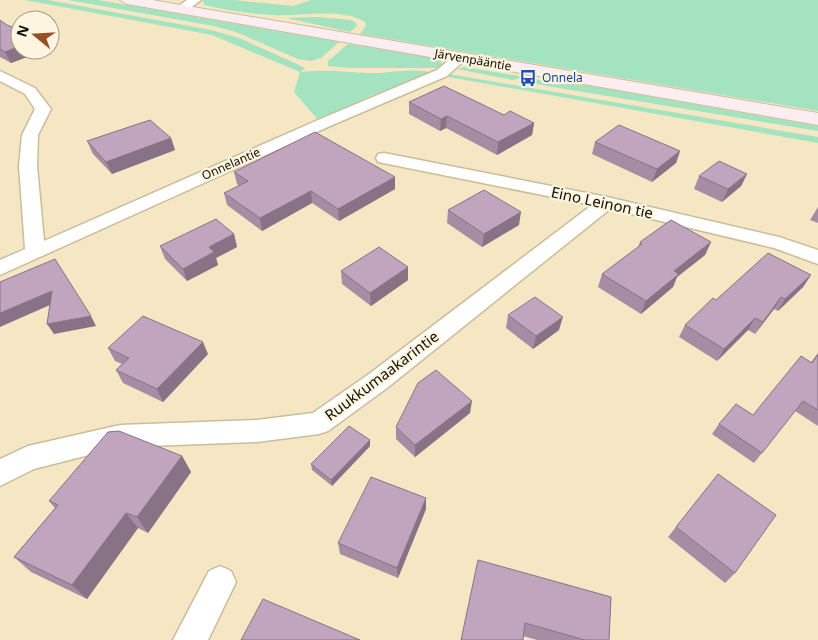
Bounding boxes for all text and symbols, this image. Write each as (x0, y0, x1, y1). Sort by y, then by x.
north arrow (10, 10, 60, 60)
text: N (11, 22, 33, 39)
street label: Järvenpääntie (432, 44, 513, 75)
bus stop icon: Onnela (518, 68, 538, 88)
place label: Onnela (542, 69, 583, 86)
street label: Onnelantie (199, 143, 263, 184)
street label: Eino Leinon tie (549, 181, 655, 223)
street label: Ruukkumaakarintie (320, 326, 442, 425)

